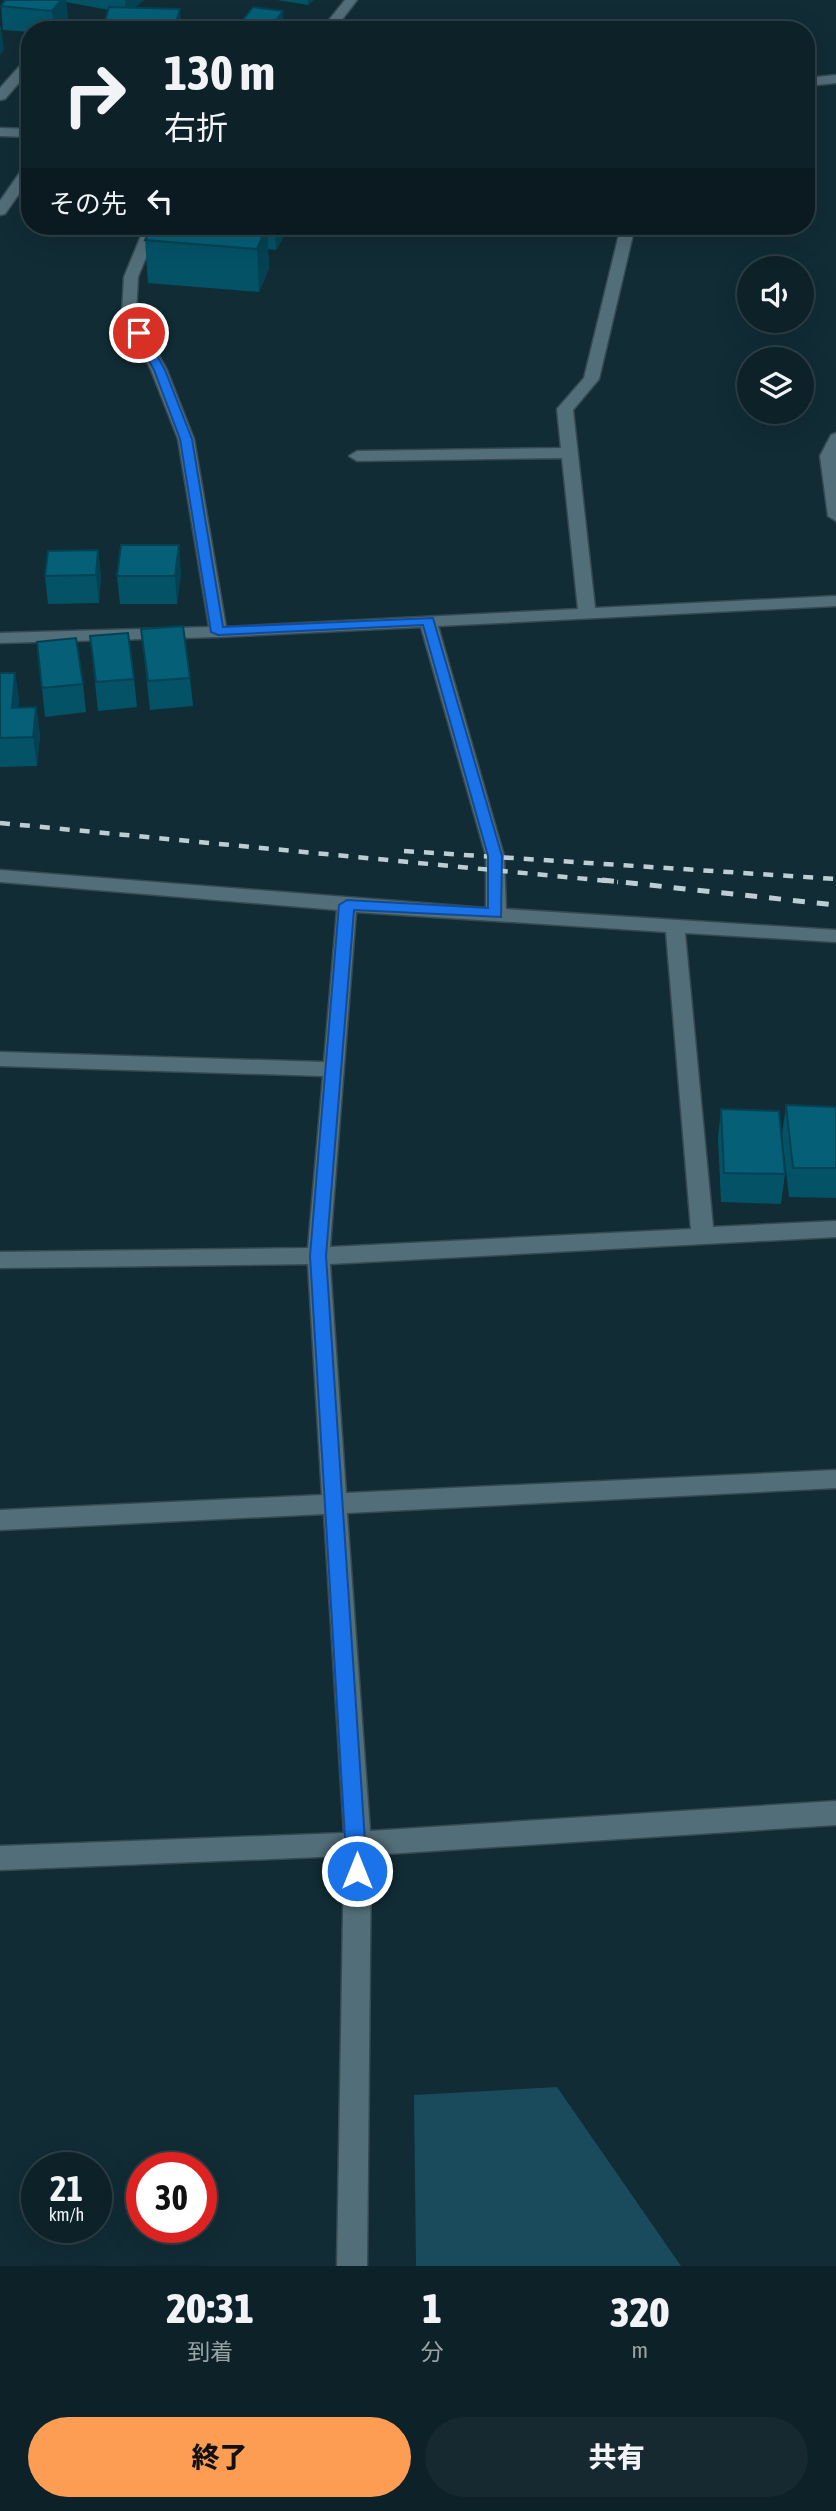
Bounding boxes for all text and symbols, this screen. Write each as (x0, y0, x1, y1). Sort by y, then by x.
text: 130 m (164, 44, 275, 100)
icon: right (49, 49, 140, 140)
text: 右折 (164, 109, 228, 146)
icon: left (141, 182, 179, 220)
text: その先 (49, 189, 127, 219)
map controls (737, 256, 814, 424)
button: sound (737, 256, 814, 333)
pin (109, 303, 169, 363)
icon: arrive (120, 314, 158, 352)
button: layers (737, 347, 814, 424)
position arrow (320, 1834, 394, 1908)
speed limit sign: 30 (126, 2152, 217, 2243)
text: 21 (50, 2168, 83, 2208)
text: km/h (49, 2204, 84, 2225)
text: 20:31 (167, 2284, 254, 2332)
text: 1 (422, 2284, 442, 2332)
text: 320 (610, 2288, 669, 2336)
text: m (631, 2337, 648, 2363)
text: 到着 (187, 2339, 233, 2365)
text: 分 (421, 2339, 444, 2365)
button: 終了 (28, 2417, 411, 2497)
button: 共有 (425, 2417, 808, 2497)

